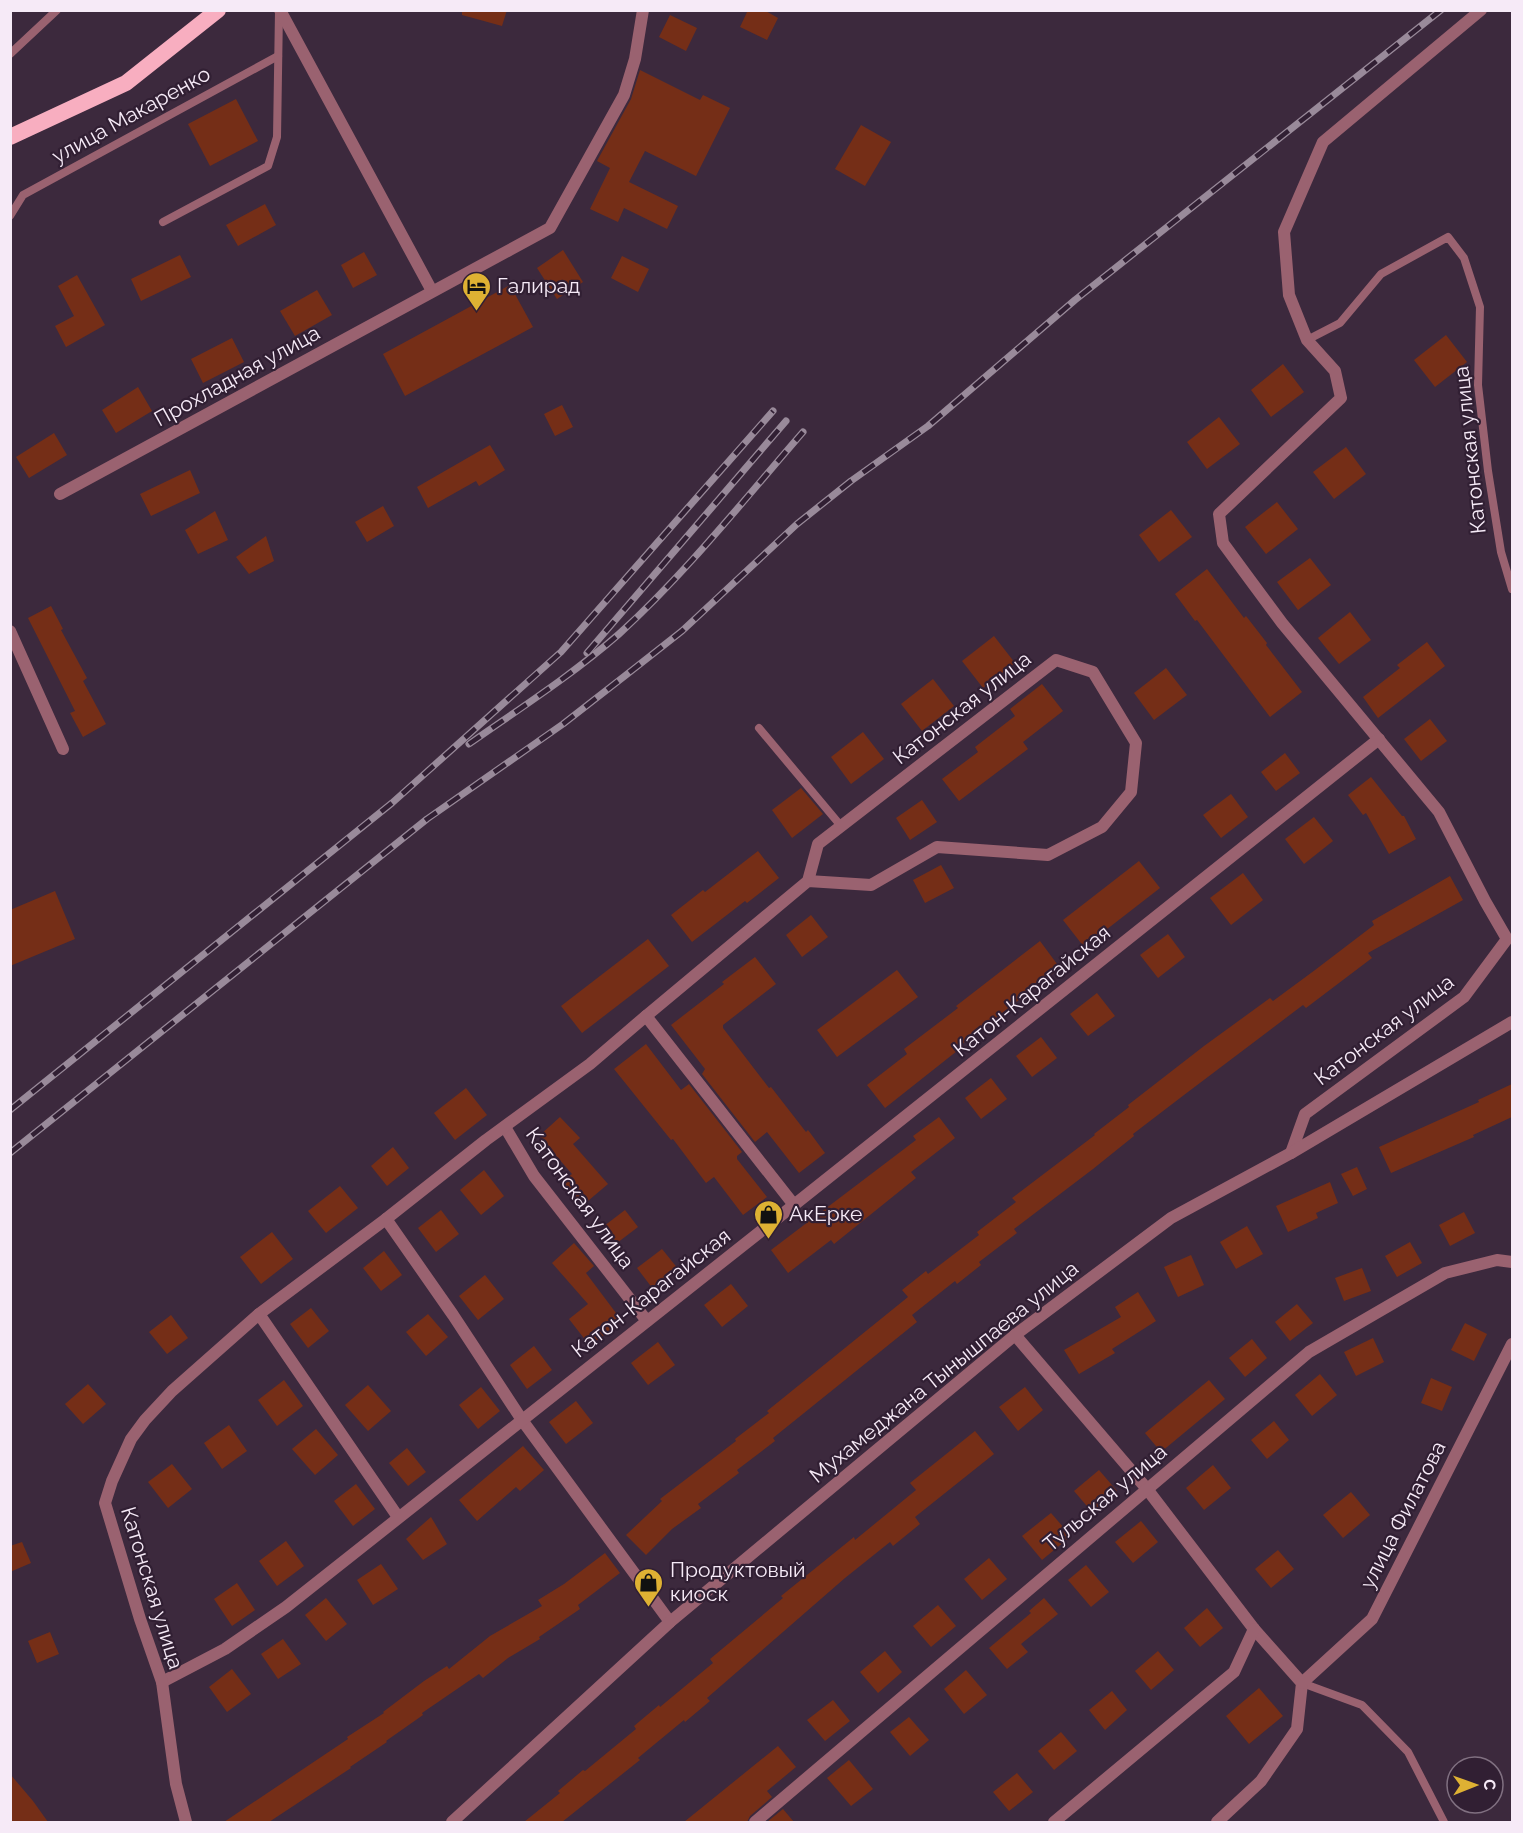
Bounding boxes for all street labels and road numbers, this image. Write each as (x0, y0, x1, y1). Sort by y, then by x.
street label: улица Макаренко (47, 61, 214, 168)
street label: Прохладная улица (150, 320, 324, 431)
street label: Катонская улица (1448, 365, 1491, 535)
street label: Катонская улица (888, 646, 1036, 769)
street label: Катон-Карагайская (948, 920, 1115, 1062)
street label: Катонская улица (1309, 969, 1458, 1090)
street label: Катонская улица (521, 1122, 640, 1273)
street label: Катон-Карагайская (566, 1223, 735, 1362)
street label: Мухамеджана Тынышпаева улица (804, 1255, 1083, 1488)
street label: улица Филатова (1355, 1437, 1451, 1593)
street label: Тульская улица (1038, 1439, 1172, 1557)
street label: Катонская улица (116, 1504, 189, 1672)

